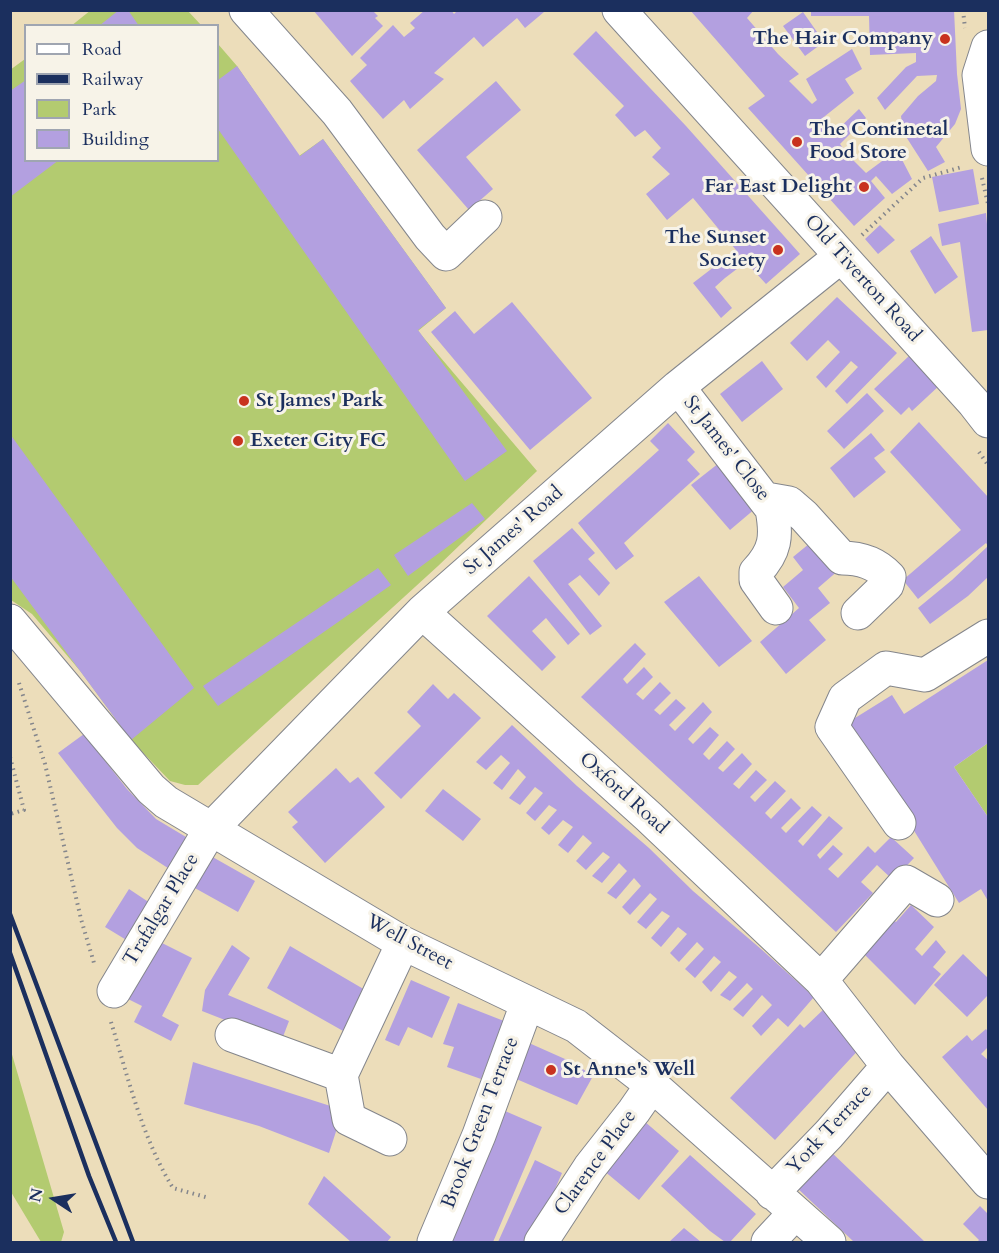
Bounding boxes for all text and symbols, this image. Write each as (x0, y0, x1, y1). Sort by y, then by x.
legend (24, 24, 219, 162)
place label: The Hair Company (753, 27, 933, 51)
marker: The Hair Company (938, 32, 952, 46)
text: Road (82, 37, 122, 62)
text: Railway (82, 67, 144, 92)
text: Park (82, 97, 117, 122)
place label: The Continetal Food Store (809, 118, 948, 165)
text: Building (82, 127, 149, 152)
marker: The Continetal Food Store (790, 135, 804, 149)
place label: Far East Delight (704, 175, 852, 199)
marker: Far East Delight (857, 180, 871, 194)
street label: Old Tiverton Road (799, 210, 925, 348)
place label: The Sunset Society (664, 226, 766, 273)
marker: The Sunset Society (771, 243, 785, 257)
place label: St James' Park (256, 389, 384, 413)
street label: St James' Close (678, 392, 774, 506)
marker: St James' Park (237, 394, 251, 408)
place label: Exeter City FC (250, 429, 386, 453)
marker: Exeter City FC (231, 434, 245, 448)
street label: St James' Road (459, 481, 569, 581)
street label: Oxford Road (574, 748, 672, 840)
street label: Trafalgar Place (119, 850, 205, 970)
street label: Well Street (361, 910, 457, 976)
street label: Brook Green Terrace (437, 1034, 525, 1212)
place label: St Anne's Well (563, 1058, 695, 1082)
marker: St Anne's Well (544, 1063, 558, 1077)
street label: York Terrace (782, 1080, 878, 1180)
street label: Clarence Place (550, 1106, 642, 1220)
north arrow (24, 1169, 84, 1229)
text: N (24, 1186, 49, 1204)

